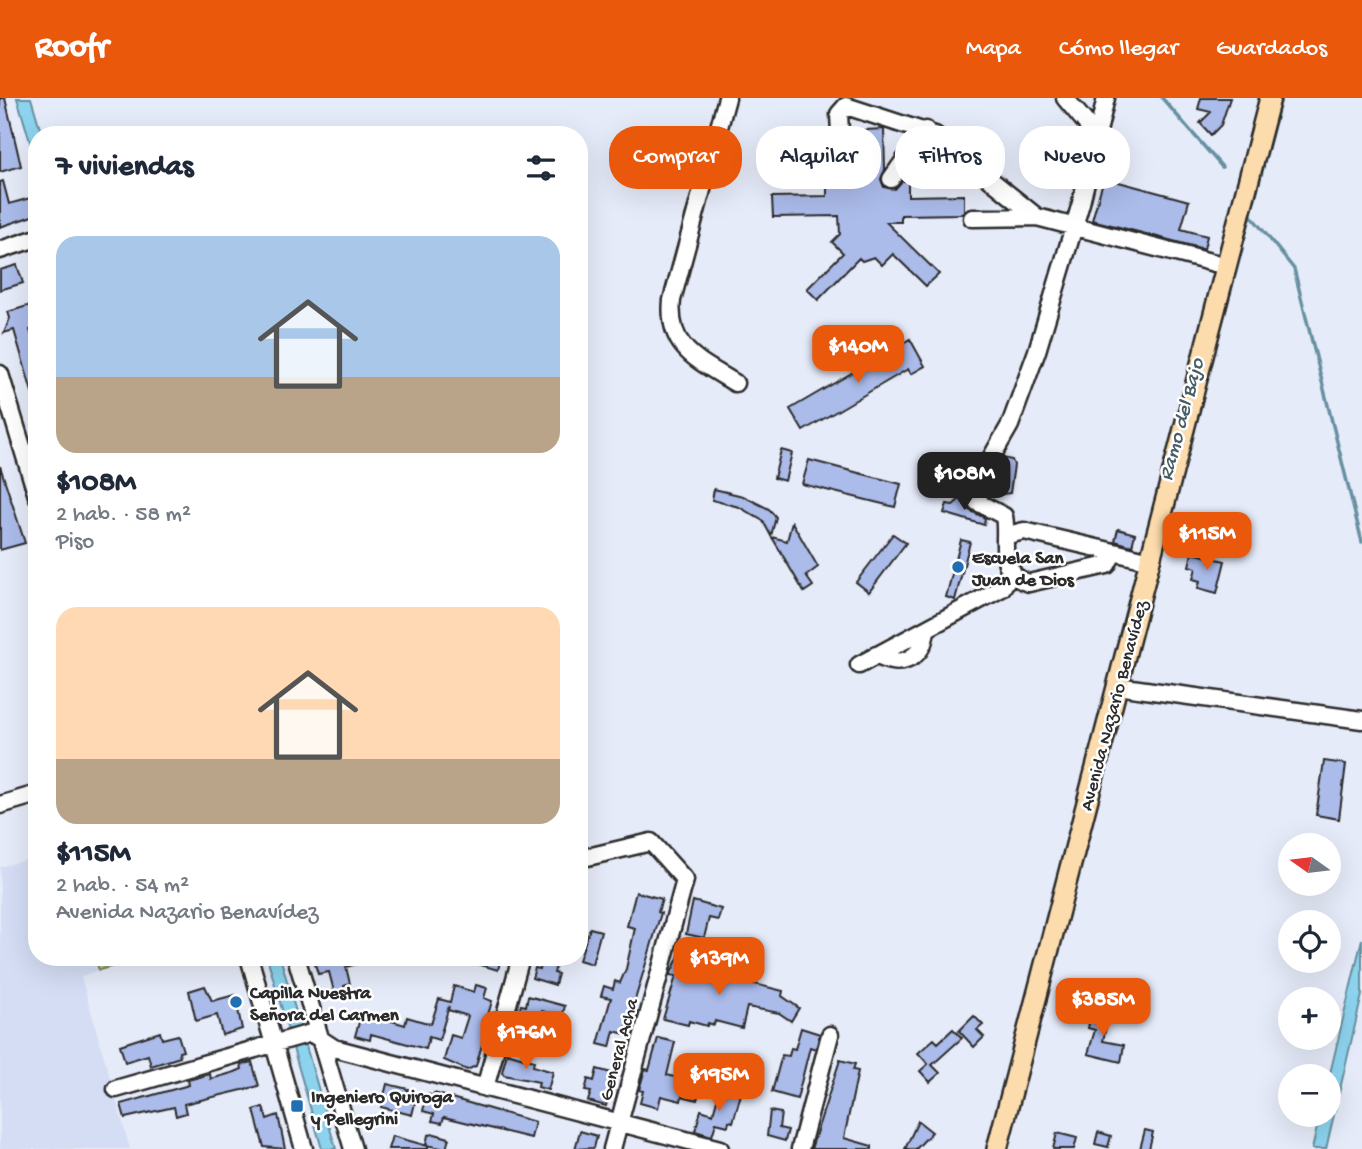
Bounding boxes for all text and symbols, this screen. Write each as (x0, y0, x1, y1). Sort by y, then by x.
text: Roofr (35, 30, 108, 68)
text: Mapa (966, 35, 1021, 64)
text: Cómo llegar (1059, 35, 1178, 64)
text: Guardados (1216, 35, 1327, 64)
chip: Comprar (609, 126, 742, 189)
chip: Alquilar (756, 126, 881, 189)
chip: Filtros (895, 126, 1005, 189)
chip: Nuevo (1019, 126, 1130, 189)
icon: filters (522, 149, 560, 187)
text: 7 viviendas (56, 151, 193, 186)
icon: home (245, 281, 371, 407)
pin: $140M (809, 326, 907, 385)
text: $140M (828, 334, 888, 361)
water label: Ramo del Bajo (1155, 355, 1212, 484)
pin: $108M (915, 452, 1013, 512)
text: $108M (933, 461, 995, 488)
text: $108M (56, 467, 136, 502)
text: 2 hab. · 58 m² (56, 502, 191, 529)
pin: $115M (1158, 512, 1256, 572)
text: $115M (1179, 521, 1235, 548)
text: Piso (56, 529, 94, 556)
place label: Escuela San Juan de Dios (971, 548, 1075, 593)
marker: Escuela San Juan de Dios (950, 559, 966, 575)
street label: Avenida Nazario Benavídez (1076, 598, 1155, 814)
icon: home (245, 652, 371, 778)
north arrow (1278, 833, 1340, 896)
map controls (1278, 833, 1341, 1127)
text: $115M (56, 838, 130, 873)
text: 2 hab. · 54 m² (56, 873, 189, 900)
text: Avenida Nazario Benavídez (56, 900, 318, 927)
button: locate (1278, 910, 1341, 973)
pin: $139M (670, 937, 768, 997)
text: $139M (689, 946, 749, 973)
pin: $385M (1054, 978, 1152, 1038)
place label: Capilla Nuestra Señora del Carmen (249, 983, 400, 1028)
text: $385M (1072, 987, 1134, 1014)
button: + (1278, 987, 1341, 1050)
marker: Capilla Nuestra Señora del Carmen (228, 994, 244, 1010)
street label: General Acha (596, 995, 645, 1104)
pin: $176M (477, 1012, 575, 1071)
text: $176M (496, 1020, 556, 1047)
pin: $195M (670, 1054, 768, 1113)
text: $195M (689, 1062, 749, 1089)
button: − (1278, 1064, 1341, 1127)
place label: Ingeniero Quiroga y Pellegrini (310, 1087, 454, 1132)
marker: Ingeniero Quiroga y Pellegrini (289, 1098, 305, 1114)

